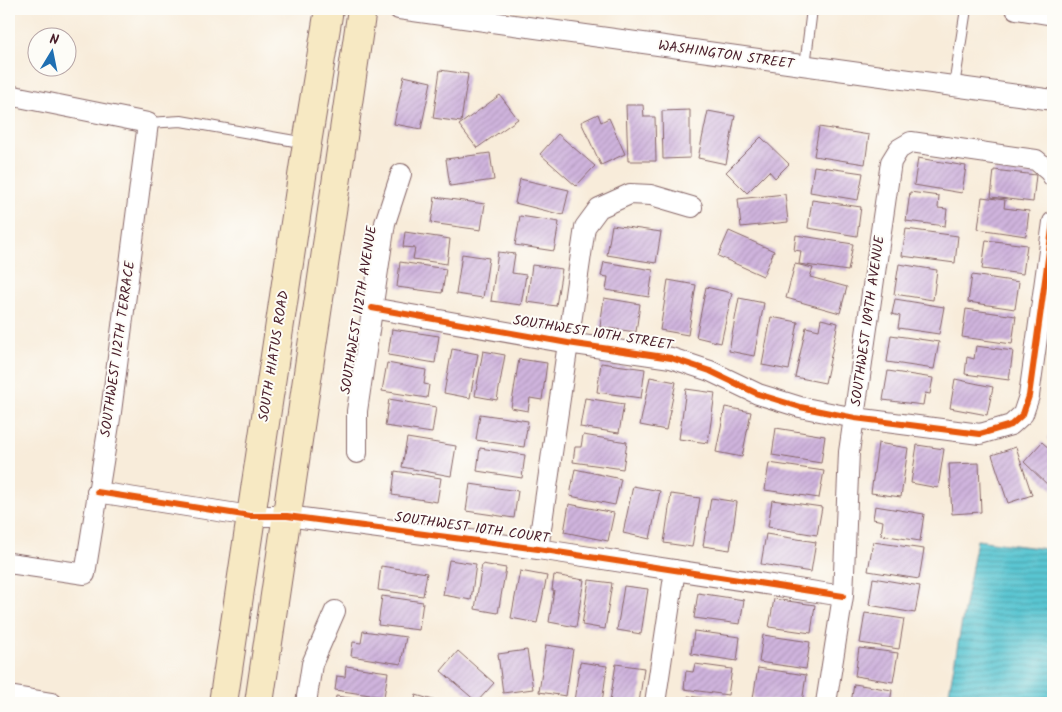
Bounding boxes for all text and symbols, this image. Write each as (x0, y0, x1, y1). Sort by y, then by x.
north arrow (28, 28, 78, 78)
text: N (48, 29, 61, 52)
street label: WASHINGTON STREET (657, 35, 797, 76)
street label: SOUTHWEST 112TH AVENUE (335, 223, 383, 396)
street label: SOUTHWEST 109TH AVENUE (845, 234, 891, 408)
street label: SOUTHWEST 112TH TERRACE (95, 259, 141, 438)
street label: SOUTH HIATUS ROAD (253, 289, 295, 423)
street label: SOUTHWEST 10TH STREET (511, 309, 676, 357)
street label: SOUTHWEST 10TH COURT (393, 506, 552, 550)

